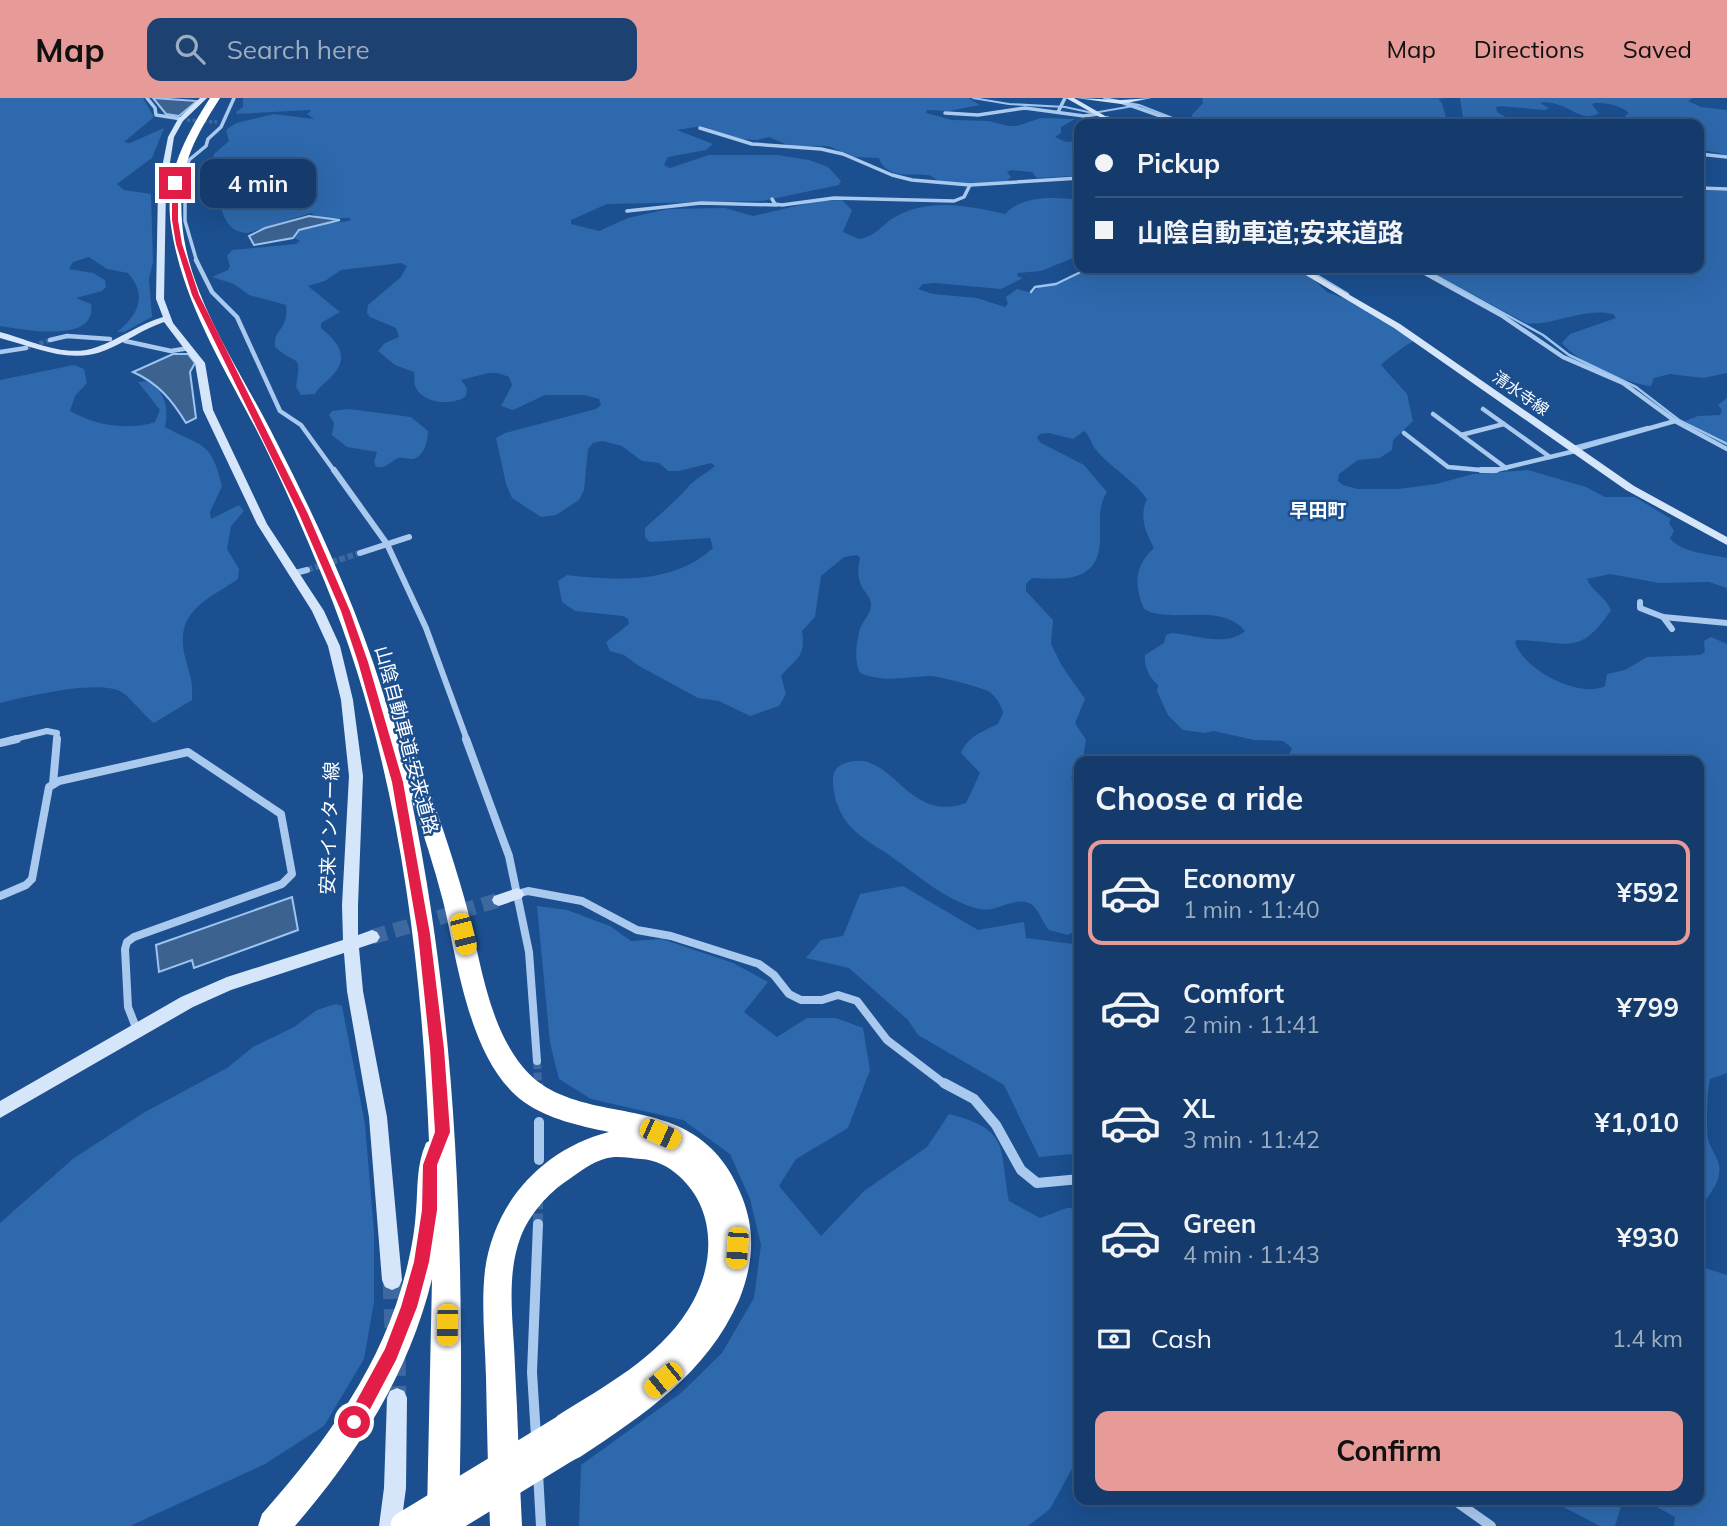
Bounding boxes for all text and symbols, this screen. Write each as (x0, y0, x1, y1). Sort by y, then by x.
search box (147, 18, 637, 81)
text: Map (35, 29, 105, 70)
icon: search (171, 30, 209, 68)
text: Search here (227, 33, 370, 66)
text: Map (1386, 34, 1436, 64)
text: Directions (1474, 34, 1585, 64)
text: Saved (1623, 34, 1692, 64)
text: Pickup (1137, 147, 1220, 180)
callout: 4 min (200, 158, 315, 208)
route end (159, 167, 191, 199)
text: 4 min (228, 169, 288, 198)
text: 山陰自動車道;安来道路 (1137, 216, 1403, 249)
street label: 清水寺線 (1489, 366, 1553, 420)
district label: 早田町 (1289, 498, 1347, 522)
street label: 山陰自動車道;安来道路 (370, 643, 444, 837)
street label: 安来インター線 (315, 761, 343, 895)
text: Choose a ride (1095, 778, 1303, 818)
icon: car (1099, 861, 1162, 924)
text: Economy (1183, 862, 1295, 895)
text: ¥592 (1617, 876, 1679, 909)
text: 1 min · 11:40 (1183, 895, 1320, 924)
car (448, 911, 479, 957)
icon: car (1099, 976, 1162, 1039)
text: Comfort (1183, 977, 1284, 1010)
text: ¥799 (1617, 991, 1679, 1024)
text: 2 min · 11:41 (1183, 1010, 1320, 1039)
icon: car (1099, 1091, 1162, 1154)
text: XL (1183, 1092, 1215, 1125)
text: ¥1,010 (1595, 1106, 1679, 1139)
car (637, 1116, 684, 1152)
text: 3 min · 11:42 (1183, 1125, 1320, 1154)
icon: car (1099, 1206, 1162, 1269)
text: Green (1183, 1207, 1256, 1240)
text: ¥930 (1617, 1221, 1679, 1254)
car (726, 1226, 749, 1270)
text: 4 min · 11:43 (1183, 1240, 1320, 1269)
car (437, 1304, 458, 1346)
icon: cash (1095, 1320, 1133, 1358)
text: Cash (1151, 1322, 1212, 1355)
text: 1.4 km (1612, 1324, 1683, 1353)
car (641, 1359, 686, 1401)
route start (338, 1406, 370, 1438)
button: Confirm (1095, 1411, 1683, 1491)

